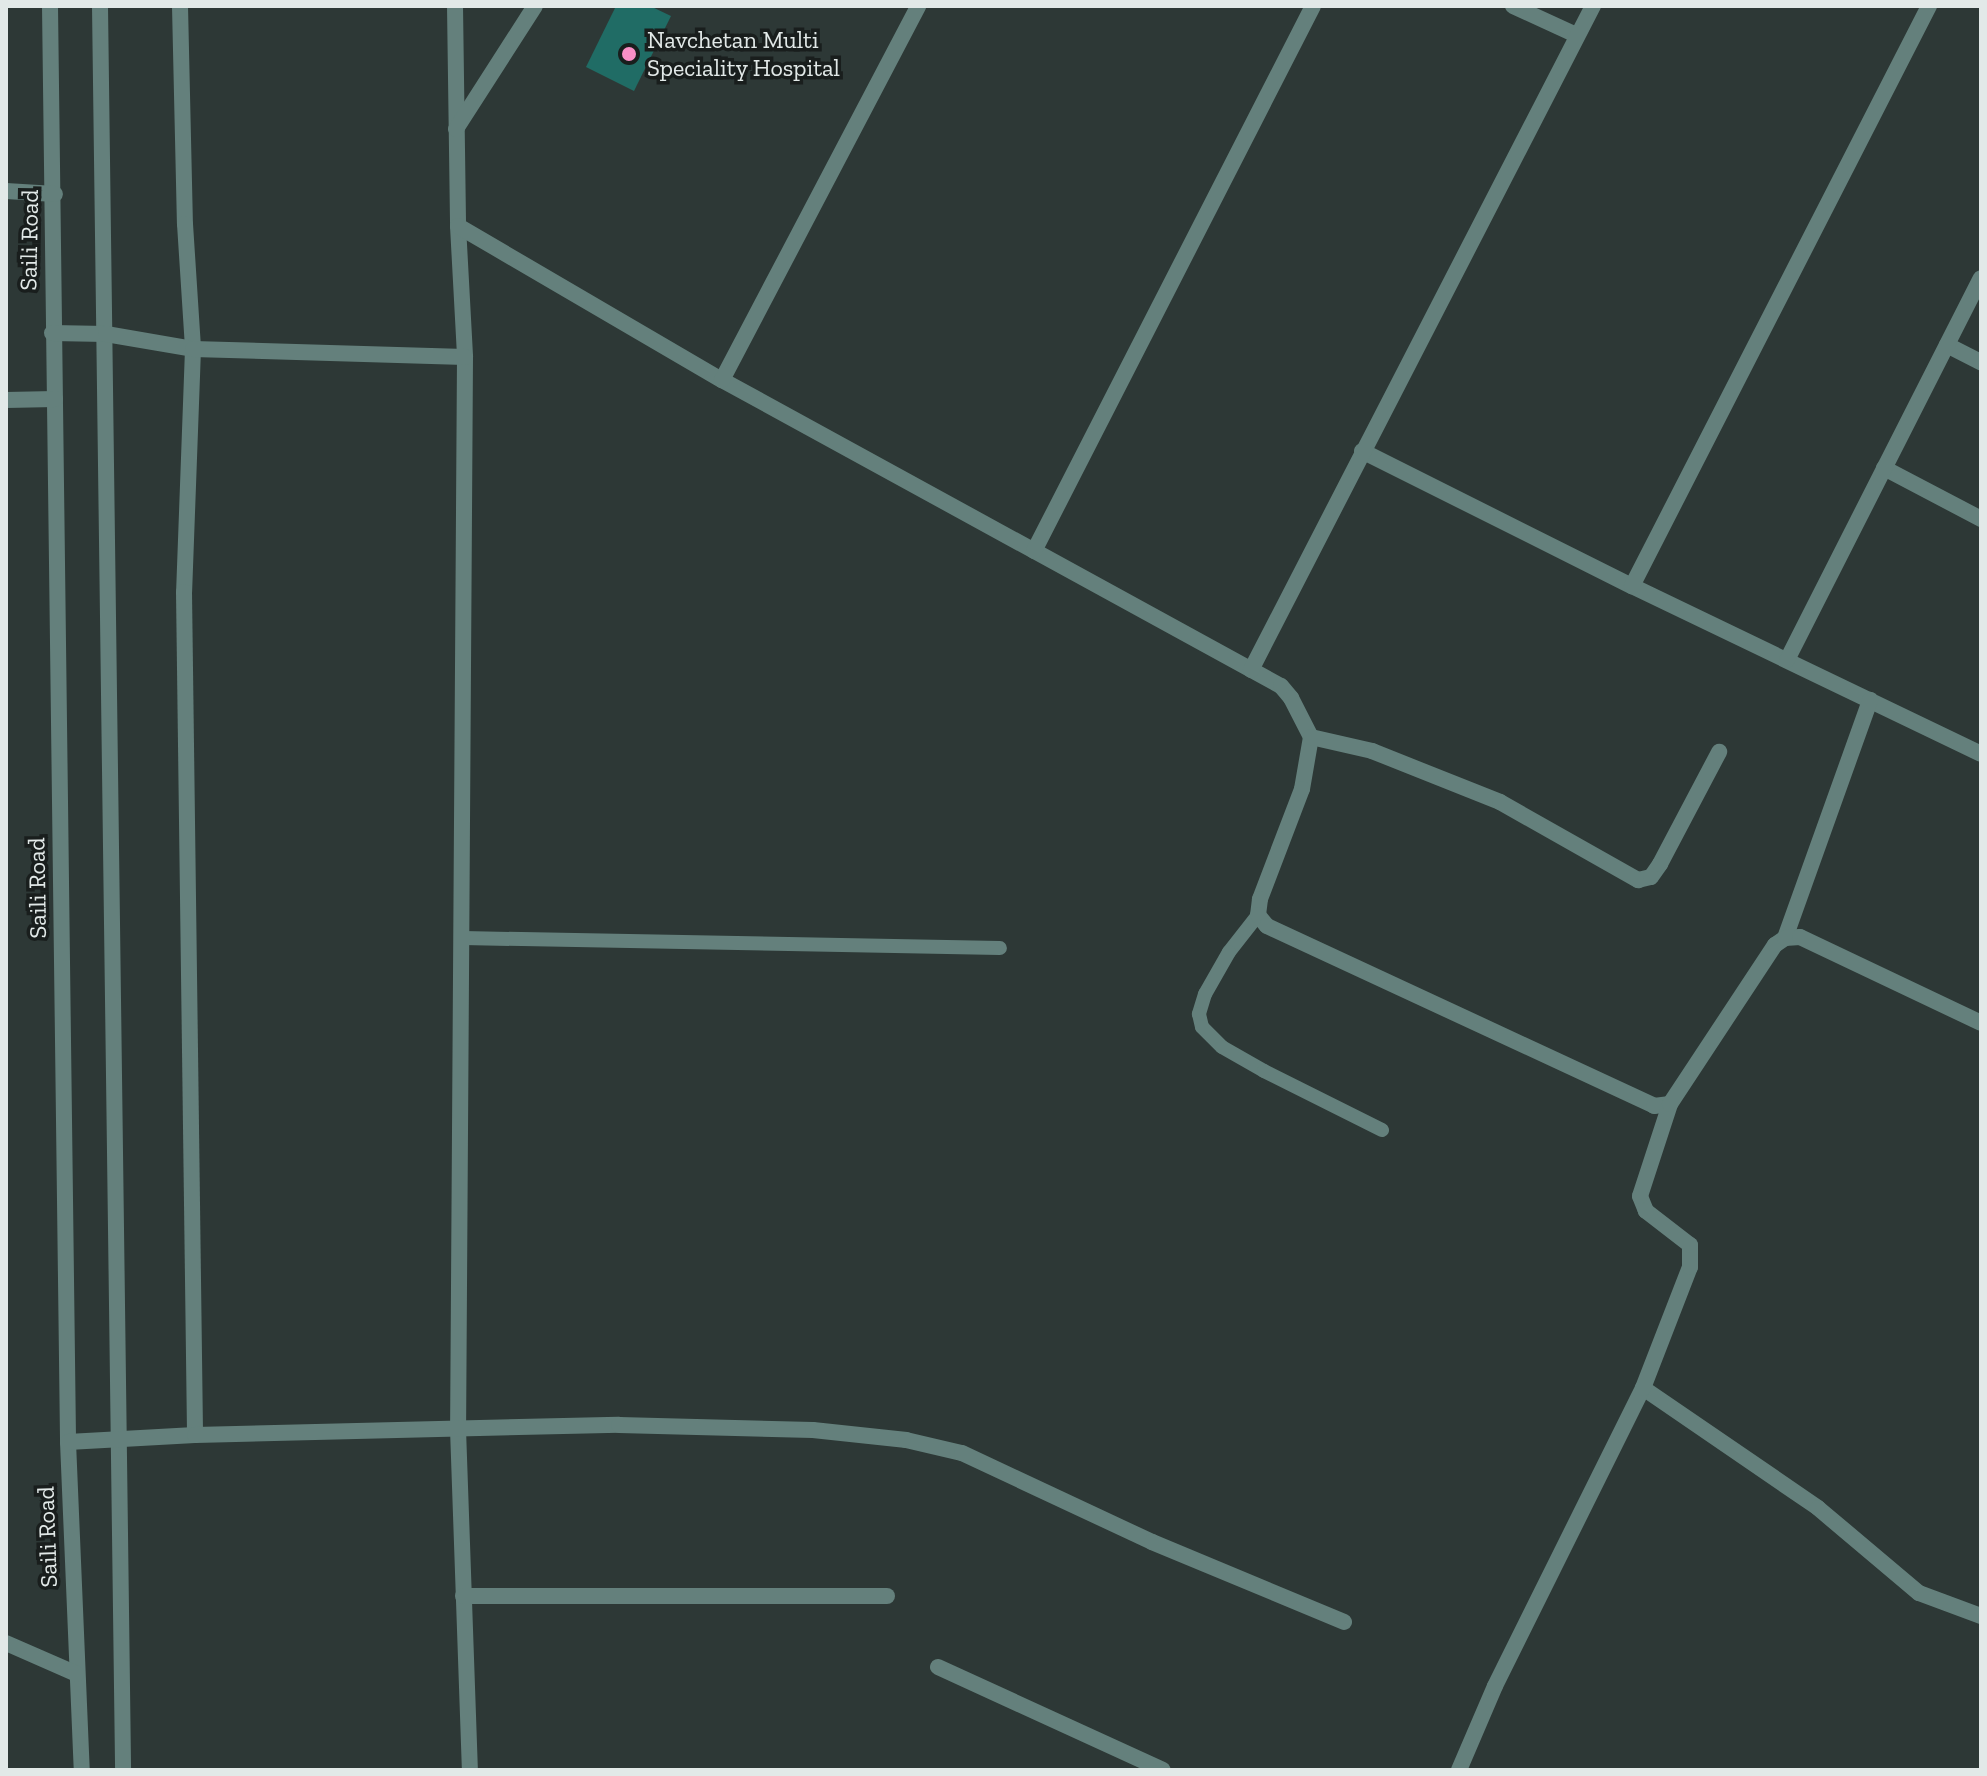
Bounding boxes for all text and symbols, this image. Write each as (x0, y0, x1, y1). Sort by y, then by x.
place label: Navchetan Multi Speciality Hospital (647, 26, 841, 82)
marker: Navchetan Multi Speciality Hospital (618, 43, 640, 65)
street label: Saili Road (14, 189, 44, 291)
street label: Saili Road (22, 837, 52, 939)
street label: Saili Road (31, 1486, 63, 1588)

